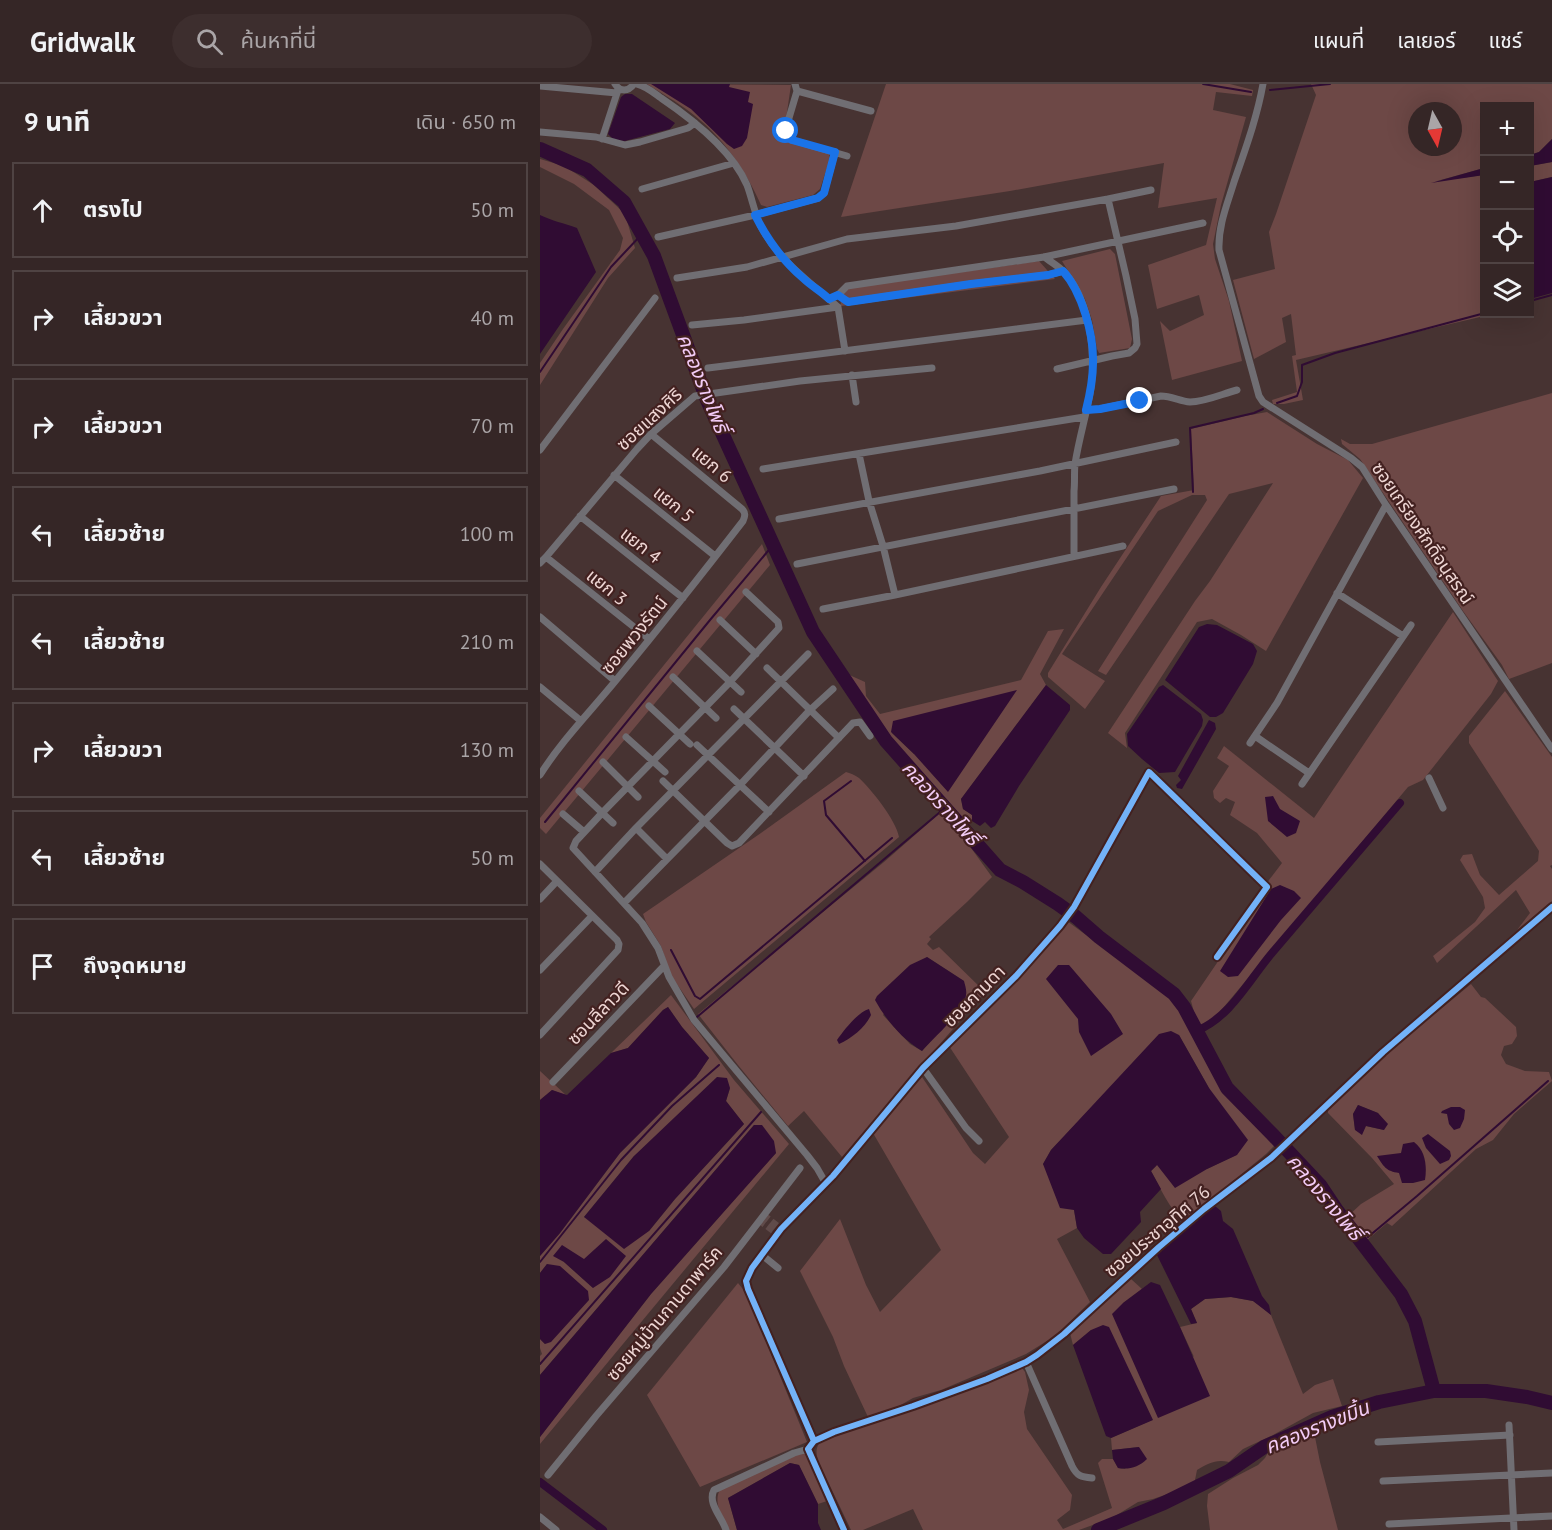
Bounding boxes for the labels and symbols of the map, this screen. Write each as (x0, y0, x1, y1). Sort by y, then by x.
north arrow (1408, 102, 1462, 156)
route start (772, 117, 798, 143)
water label: คลองรางโพธิ์ (671, 329, 737, 442)
street label: ซอยแสงศิริ (611, 383, 687, 455)
route end (1126, 387, 1152, 413)
street label: แยก 6 (687, 440, 737, 488)
street label: ซอยเกรียงศักดิ์อนุสรณ์ (1367, 458, 1479, 608)
street label: แยก 5 (649, 481, 699, 527)
street label: แยก 4 (616, 522, 666, 568)
street label: แยก 3 (582, 564, 632, 610)
street label: ซอยพวงรัตน์ (596, 591, 672, 679)
water label: คลองรางโพธิ์ (896, 755, 989, 855)
street label: ซอยกานดา (938, 960, 1010, 1032)
street label: ซอนลีลาวดี (562, 977, 634, 1049)
water label: คลองรางโพธิ์ (1281, 1148, 1372, 1250)
street label: ซอยประชาอุทิศ 76 (1099, 1180, 1215, 1282)
street label: ซอยหมู่บ้านกานดาพาร์ค (601, 1241, 728, 1386)
water label: คลองรางขมิ้น (1261, 1394, 1374, 1460)

